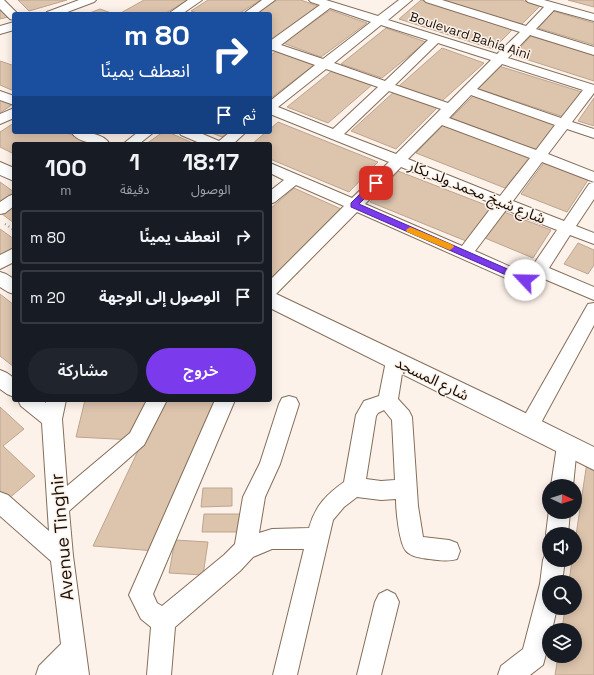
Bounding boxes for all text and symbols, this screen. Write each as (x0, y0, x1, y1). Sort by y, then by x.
street label: Boulevard Bahia Aini (407, 8, 533, 63)
text: 80 m (124, 17, 190, 53)
icon: right (204, 28, 256, 80)
text: انعطف يمينًا (100, 59, 190, 82)
icon: arrive (213, 104, 235, 126)
text: ثم (243, 105, 256, 124)
text: 1 (129, 146, 140, 177)
text: 18:17 (182, 146, 239, 177)
text: 100 (45, 152, 87, 183)
street label: شارع شيخ محمد ولد بكار (404, 155, 549, 231)
pin (359, 166, 393, 200)
icon: arrive (365, 172, 387, 194)
text: دقيقة (120, 181, 150, 198)
text: الوصول (191, 181, 231, 198)
text: m (60, 182, 72, 199)
icon: right (232, 226, 254, 248)
text: انعطف يمينًا (139, 227, 220, 246)
text: 80 m (30, 228, 66, 247)
position arrow (504, 259, 546, 301)
icon: arrive (232, 286, 254, 308)
text: الوصول إلى الوجهة (99, 287, 220, 306)
text: 20 m (30, 288, 65, 307)
button: مشاركة (28, 348, 138, 394)
button: خروج (146, 348, 256, 394)
street label: شارع المسجد (391, 353, 472, 407)
street label: Avenue Tinghir (44, 472, 79, 601)
north arrow (542, 479, 582, 519)
map controls (542, 479, 582, 663)
button: sound (542, 527, 582, 567)
button: search (542, 575, 582, 615)
button: layers (542, 623, 582, 663)

